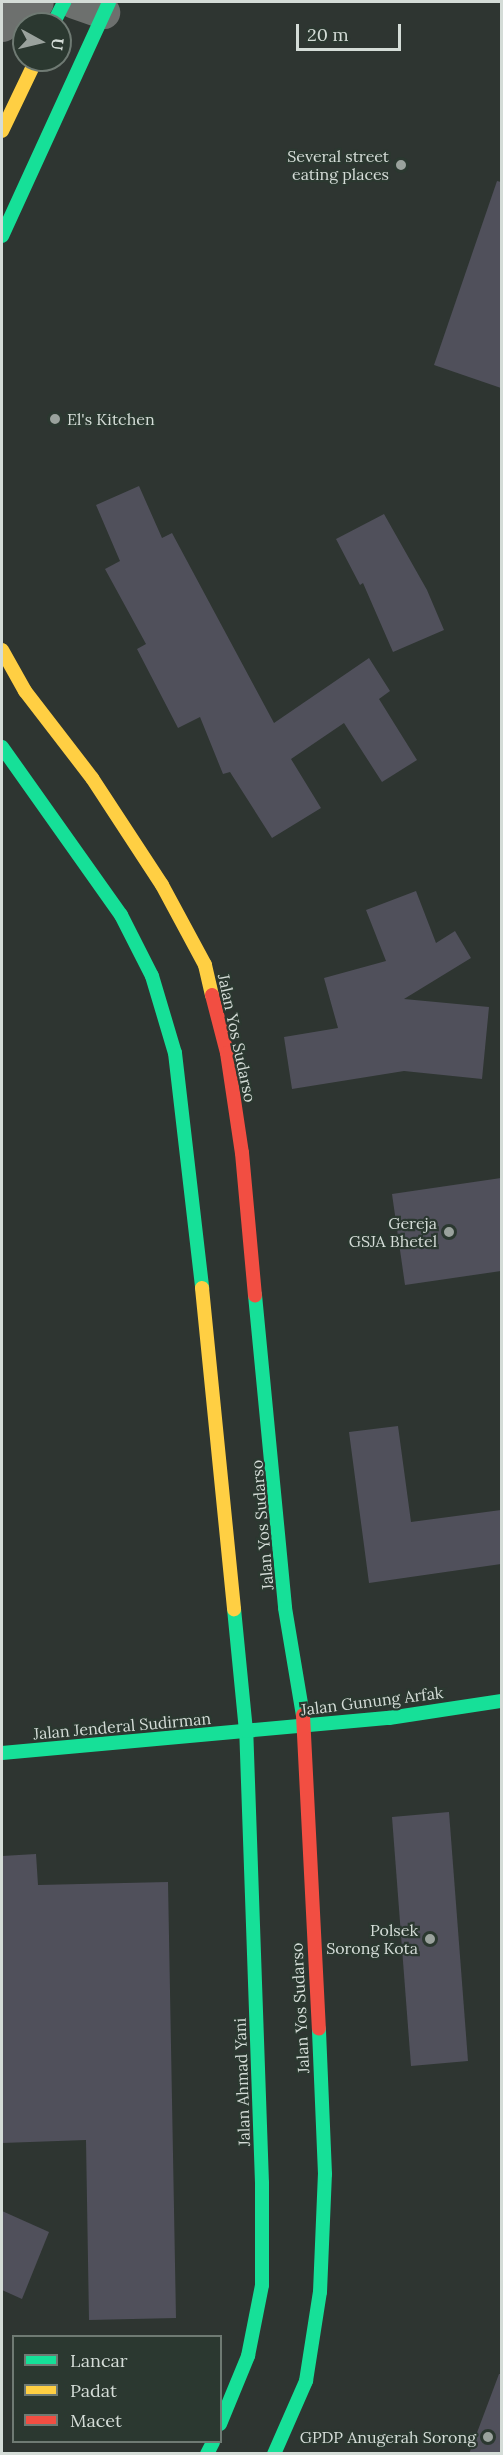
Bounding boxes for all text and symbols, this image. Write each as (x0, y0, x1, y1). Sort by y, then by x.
north arrow (12, 12, 72, 72)
scale bar (299, 12, 404, 50)
text: 20 m (307, 23, 349, 46)
text: U (47, 37, 69, 52)
place label: Several street eating places (287, 146, 389, 184)
marker: Several street eating places (394, 158, 408, 172)
place label: El's Kitchen (67, 409, 155, 429)
marker: El's Kitchen (48, 412, 62, 426)
street label: Jalan Yos Sudarso (214, 972, 260, 1104)
place label: Gereja GSJA Bhetel (349, 1213, 437, 1251)
marker: Gereja GSJA Bhetel (442, 1225, 456, 1239)
street label: Jalan Yos Sudarso (247, 1459, 277, 1591)
street label: Jalan Gunung Arfak (300, 1683, 444, 1719)
street label: Jalan Jenderal Sudirman (32, 1709, 212, 1743)
place label: Polsek Sorong Kota (326, 1920, 418, 1958)
marker: Polsek Sorong Kota (423, 1932, 437, 1946)
street label: Jalan Yos Sudarso (287, 1942, 313, 2074)
street label: Jalan Ahmad Yani (230, 2018, 254, 2146)
legend (12, 2335, 222, 2443)
text: Lancar (70, 2349, 128, 2372)
text: Padat (70, 2379, 117, 2402)
text: Macet (70, 2409, 122, 2432)
place label: GPDP Anugerah Sorong (300, 2427, 476, 2447)
marker: GPDP Anugerah Sorong (481, 2430, 495, 2444)

